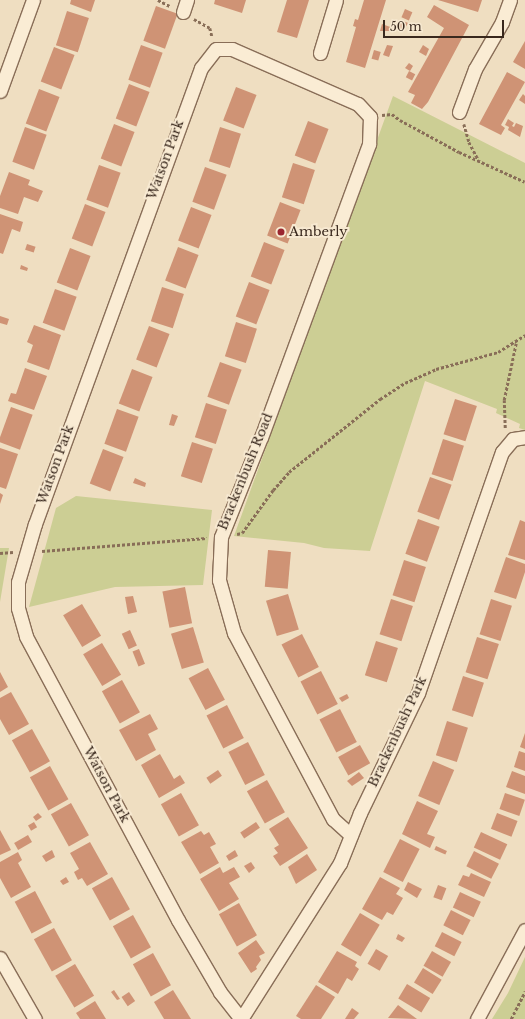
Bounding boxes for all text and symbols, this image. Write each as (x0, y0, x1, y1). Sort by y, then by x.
scale bar (385, 12, 506, 38)
text: 50 m (390, 19, 422, 34)
street label: Watson Park (144, 118, 188, 202)
place label: Amberly (289, 224, 348, 240)
marker: Amberly (276, 227, 286, 237)
street label: Brackenbush Road (215, 411, 277, 533)
street label: Watson Park (34, 423, 78, 507)
street label: Brackenbush Park (366, 674, 430, 790)
street label: Watson Park (80, 744, 132, 826)

